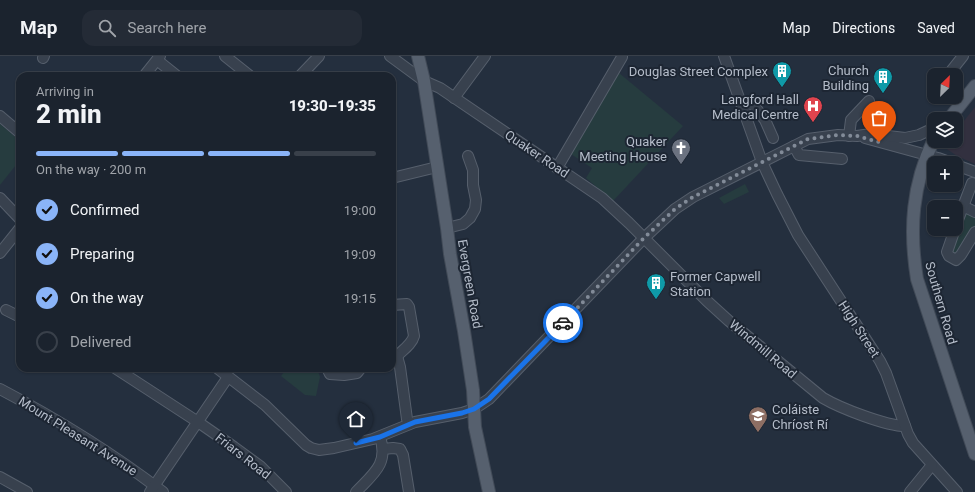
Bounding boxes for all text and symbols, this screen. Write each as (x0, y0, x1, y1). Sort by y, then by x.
search box (82, 10, 362, 46)
text: Map (20, 16, 58, 39)
icon: search (96, 17, 118, 39)
text: Search here (128, 19, 206, 37)
text: Map (783, 20, 810, 36)
text: Directions (832, 20, 895, 36)
text: Saved (917, 20, 955, 36)
building icon: Douglas Street Complex (771, 60, 793, 88)
place label: Church Building (822, 63, 869, 93)
place label: Douglas Street Complex (629, 64, 769, 79)
building icon: Church Building (872, 66, 894, 94)
north arrow (927, 68, 963, 104)
map controls (927, 68, 963, 236)
text: Arriving in (36, 84, 94, 99)
place label: Langford Hall Medical Centre (712, 92, 799, 122)
hospital icon: Langford Hall Medical Centre (802, 95, 824, 123)
text: 19:30–19:35 (289, 97, 376, 115)
text: 2 min (36, 99, 102, 129)
pin (862, 101, 896, 142)
icon: bag (868, 107, 890, 129)
button: layers (927, 112, 963, 148)
street label: Quaker Road (502, 127, 572, 181)
place label: Quaker Meeting House (579, 134, 668, 164)
church icon: Quaker Meeting House (670, 137, 692, 165)
button: + (927, 156, 963, 192)
text: On the way · 200 m (36, 162, 146, 177)
icon: check (36, 199, 58, 221)
button: − (927, 200, 963, 236)
text: Confirmed (70, 201, 140, 219)
text: 19:00 (344, 203, 376, 218)
street label: Evergreen Road (455, 238, 485, 330)
icon: check (36, 243, 58, 265)
text: Preparing (70, 245, 134, 263)
text: 19:09 (344, 247, 376, 262)
street label: Southern Road (922, 260, 960, 346)
place label: Former Capwell Station (670, 269, 761, 299)
building icon: Former Capwell Station (645, 272, 667, 300)
icon: check (36, 287, 58, 309)
text: On the way (70, 289, 144, 307)
text: 19:15 (344, 291, 376, 306)
street label: High Street (835, 298, 883, 360)
courier (543, 303, 583, 343)
icon: car (552, 312, 574, 334)
street label: Windmill Road (726, 317, 800, 381)
text: Delivered (70, 333, 132, 351)
street label: Mount Pleasant Avenue (16, 393, 140, 479)
pin (339, 402, 373, 443)
place label: Coláiste Chríost Rí (772, 402, 829, 432)
school or university icon: Coláiste Chríost Rí (747, 405, 769, 433)
icon: home (345, 408, 367, 430)
street label: Friars Road (212, 430, 274, 482)

